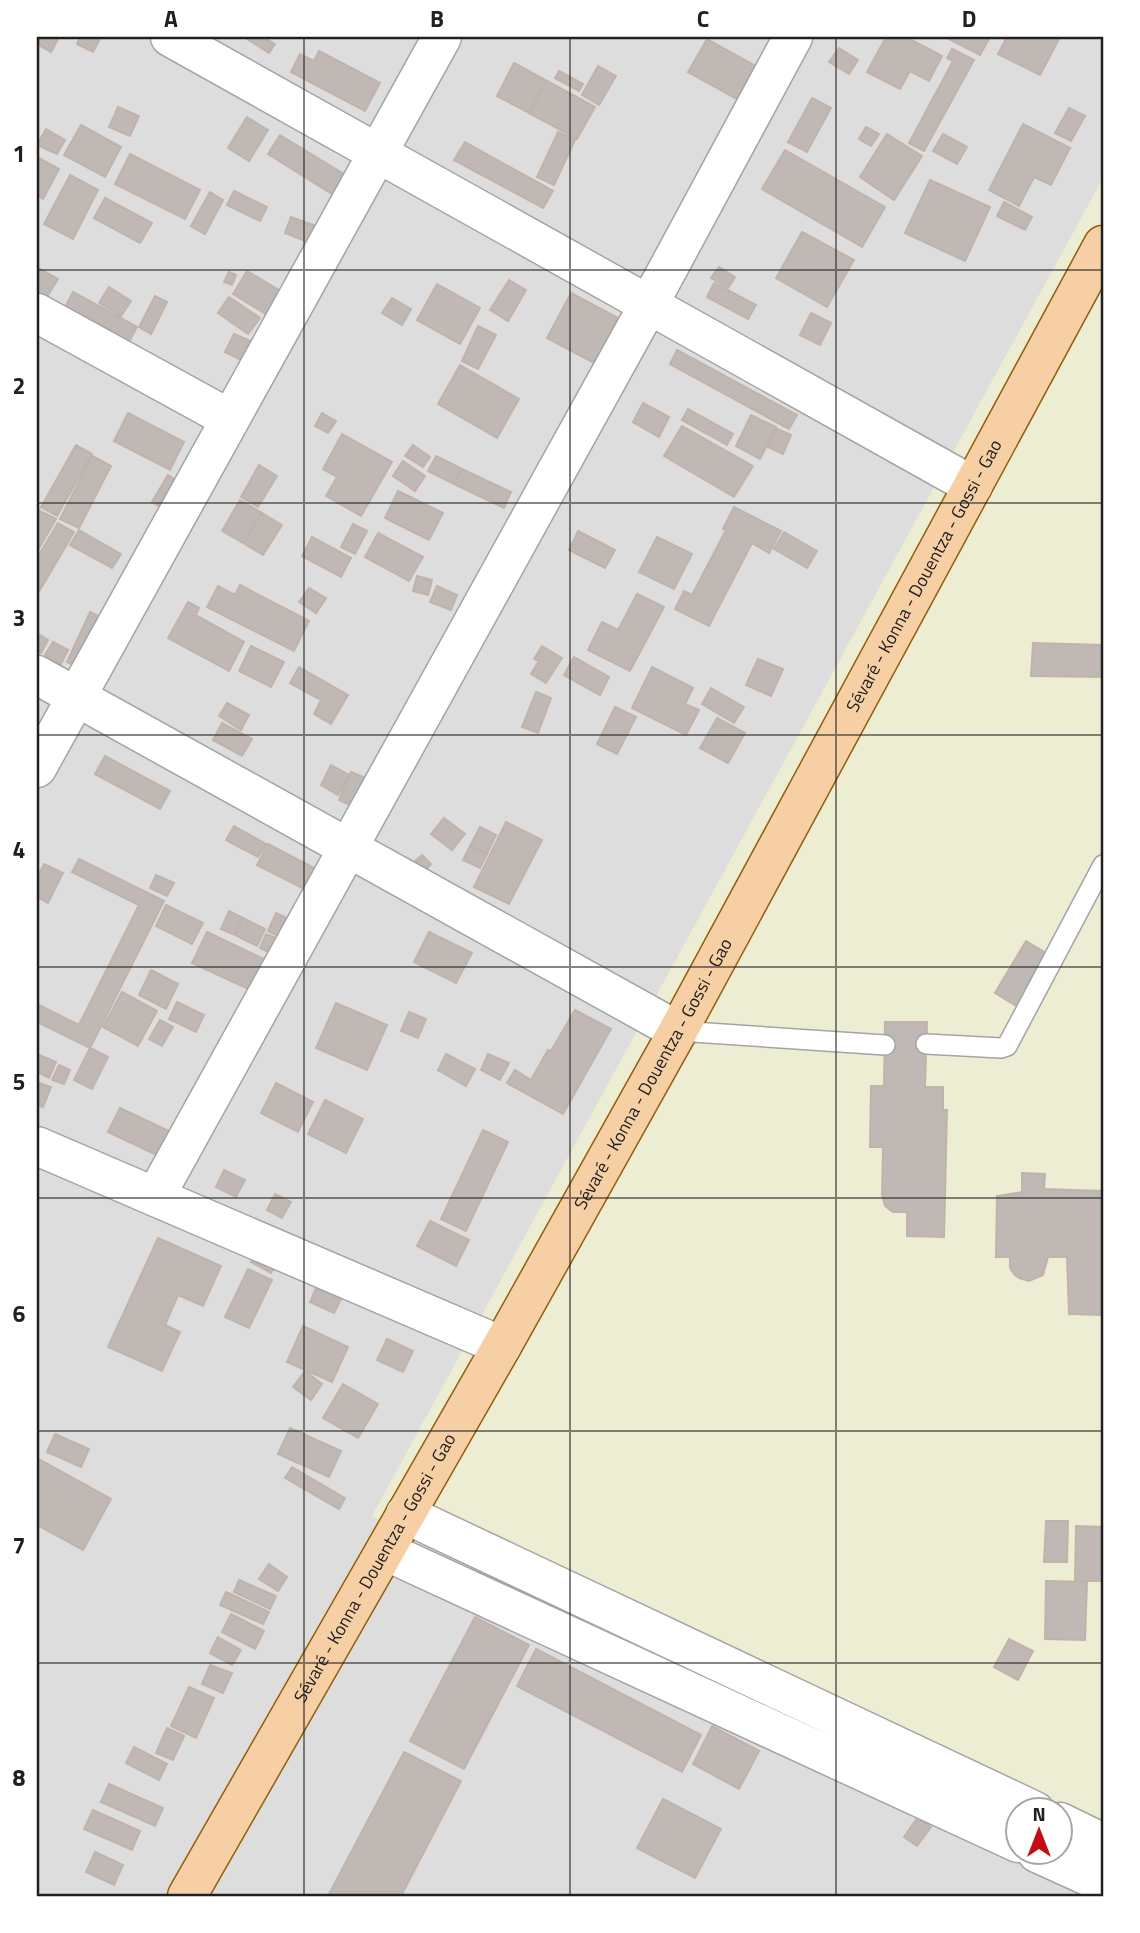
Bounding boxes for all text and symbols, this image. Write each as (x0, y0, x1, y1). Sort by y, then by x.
text: A (164, 1, 178, 36)
text: B (430, 1, 444, 36)
text: C (697, 1, 709, 36)
text: D (962, 1, 976, 36)
text: 1 (13, 136, 25, 171)
text: 2 (13, 368, 25, 403)
street label: Sévaré - Konna - Douentza - Gossi - Gao (839, 434, 1008, 717)
text: 3 (13, 600, 25, 635)
text: 4 (13, 832, 25, 867)
street label: Sévaré - Konna - Douentza - Gossi - Gao (567, 933, 739, 1214)
text: 5 (13, 1064, 25, 1099)
text: 6 (13, 1296, 26, 1331)
street label: Sévaré - Konna - Douentza - Gossi - Gao (287, 1428, 462, 1707)
text: 7 (13, 1528, 25, 1563)
text: 8 (13, 1760, 26, 1795)
north arrow (1004, 1797, 1074, 1867)
text: N (1032, 1799, 1046, 1828)

